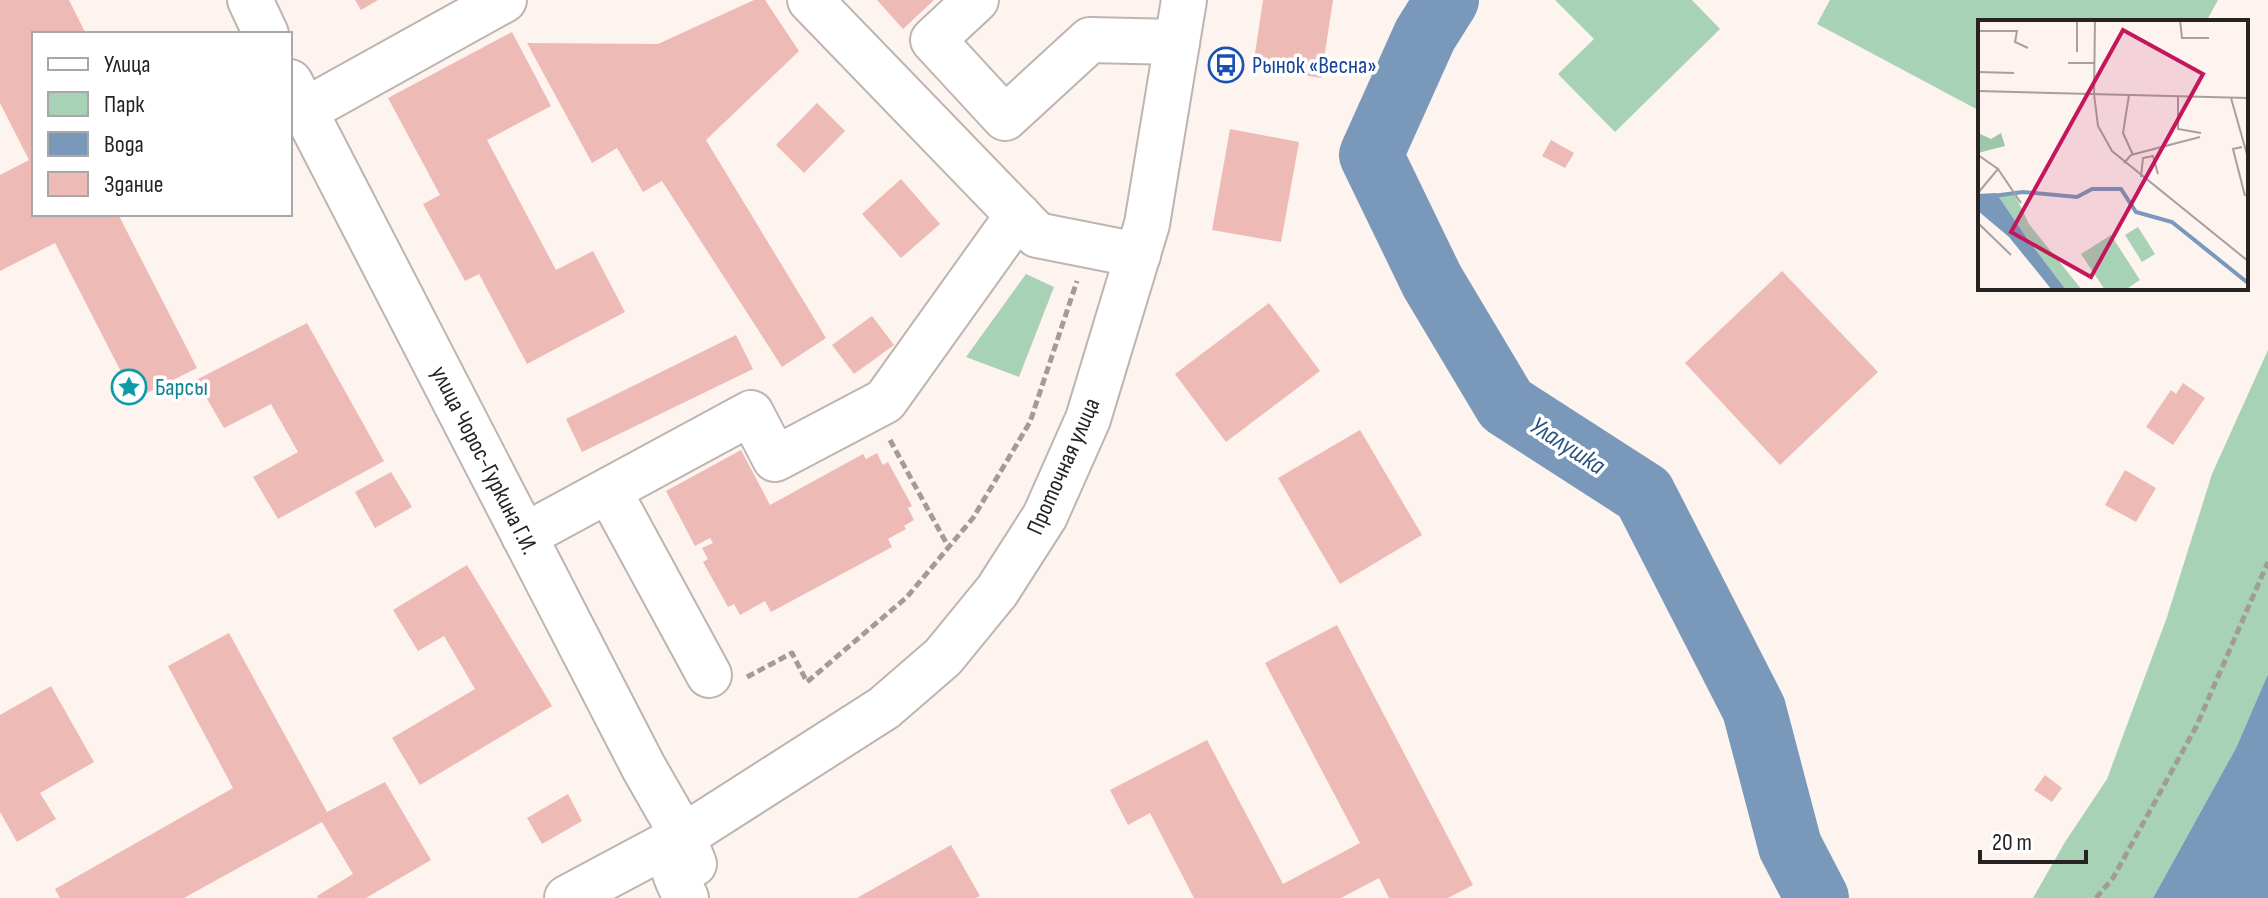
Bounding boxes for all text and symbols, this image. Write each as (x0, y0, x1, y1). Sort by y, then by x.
inset map (1978, 20, 2248, 290)
legend (32, 32, 292, 216)
bus stop icon: Рынок «Весна» (1207, 46, 1245, 84)
text: Улица (104, 50, 150, 79)
place label: Рынок «Весна» (1252, 51, 1377, 80)
text: Парк (104, 90, 145, 119)
text: Вода (104, 130, 144, 159)
text: Здание (104, 170, 163, 199)
street label: улица Чорос-Гуркина Г.И. (425, 361, 545, 559)
place icon: Барсы (110, 368, 148, 406)
place label: Барсы (155, 373, 208, 402)
street label: Проточная улица (1020, 393, 1106, 539)
water label: Улалушка (1524, 411, 1611, 482)
scale bar (1980, 814, 2086, 864)
text: 20 m (1992, 828, 2032, 857)

